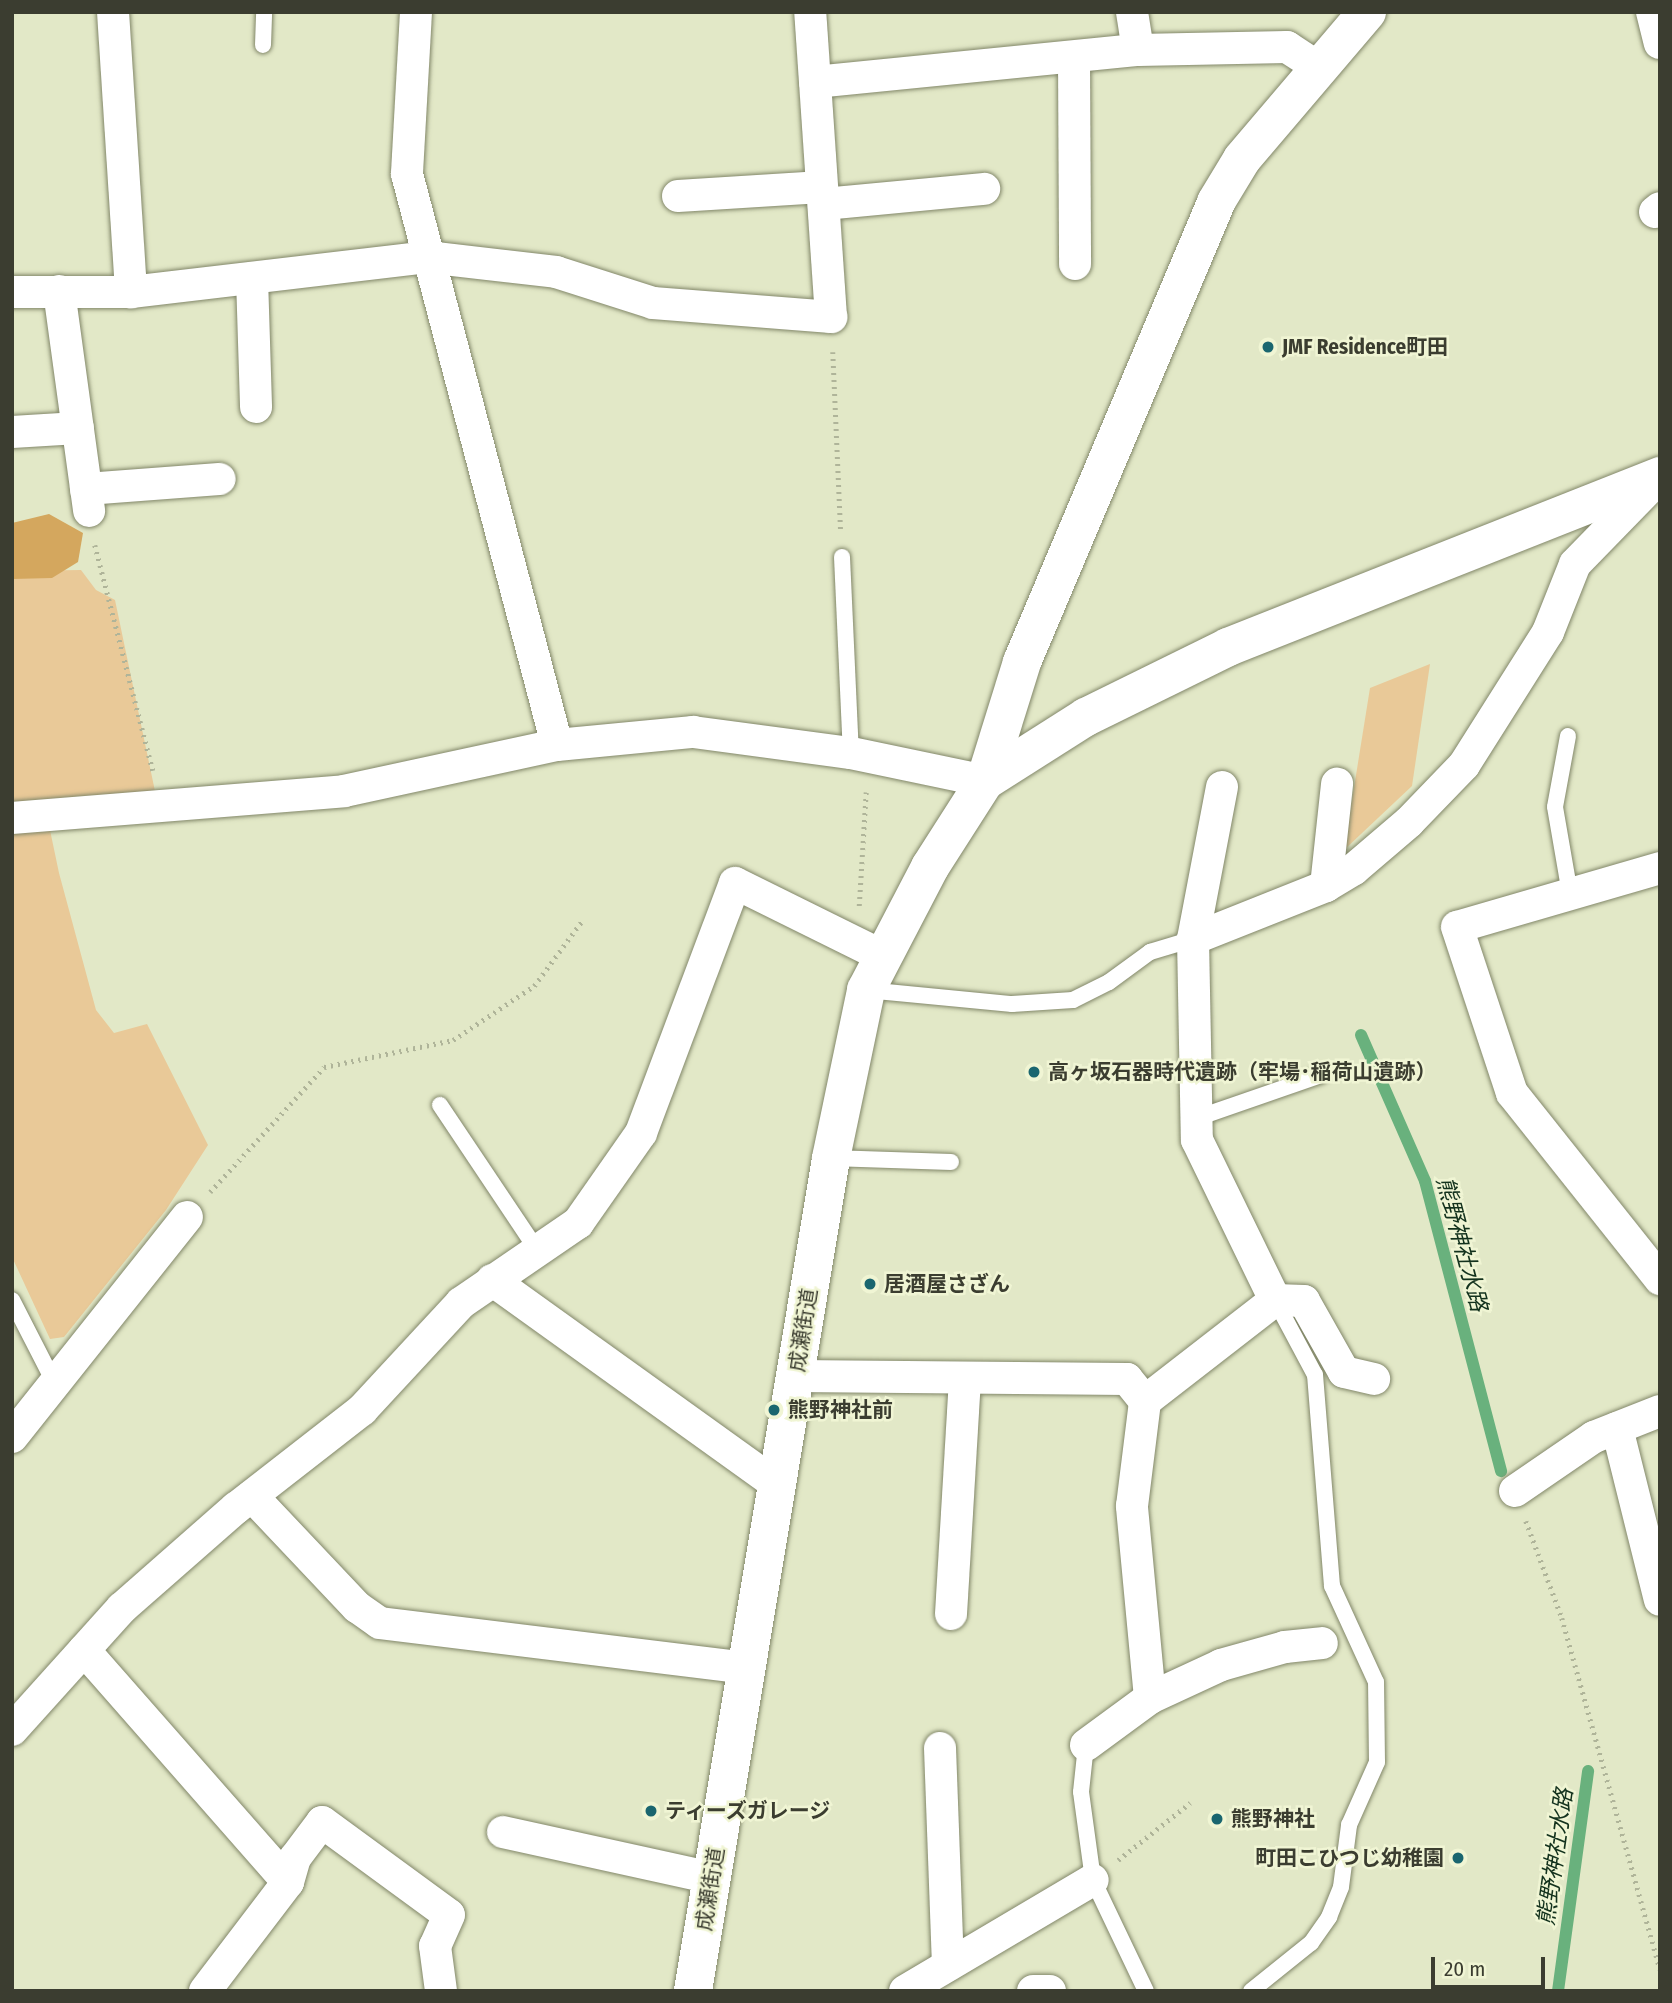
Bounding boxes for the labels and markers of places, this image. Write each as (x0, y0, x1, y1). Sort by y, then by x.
place label: JMF Residence町田 (1282, 334, 1448, 360)
marker: JMF Residence町田 (1260, 339, 1276, 355)
place label: 高ヶ坂石器時代遺跡（牢場･稲荷山遺跡） (1048, 1059, 1436, 1085)
marker: 高ヶ坂石器時代遺跡（牢場･稲荷山遺跡） (1026, 1064, 1042, 1080)
place label: 居酒屋さざん (884, 1271, 1010, 1297)
marker: 居酒屋さざん (862, 1276, 878, 1292)
place label: 熊野神社前 (788, 1397, 893, 1423)
marker: 熊野神社前 (766, 1402, 782, 1418)
place label: ティーズガレージ (665, 1798, 833, 1824)
marker: ティーズガレージ (643, 1803, 659, 1819)
place label: 熊野神社 (1231, 1806, 1315, 1832)
marker: 熊野神社 (1209, 1811, 1225, 1827)
place label: 町田こひつじ幼稚園 (1255, 1845, 1444, 1871)
marker: 町田こひつじ幼稚園 (1450, 1850, 1466, 1866)

